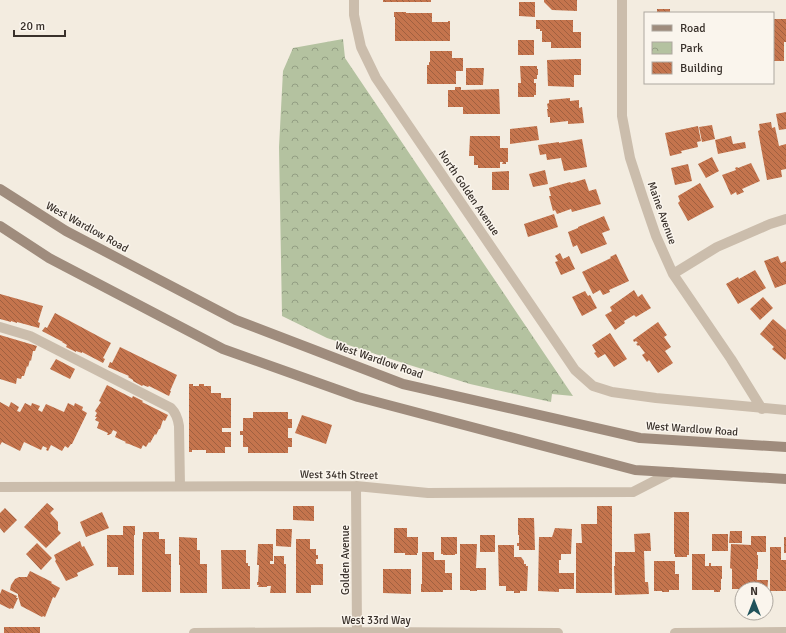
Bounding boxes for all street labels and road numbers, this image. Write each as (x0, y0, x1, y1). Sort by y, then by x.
street label: North Golden Avenue (436, 148, 502, 238)
street label: Maine Avenue (645, 180, 679, 246)
street label: West Wardlow Road (43, 199, 131, 255)
street label: West Wardlow Road (333, 339, 425, 381)
street label: West Wardlow Road (645, 419, 739, 439)
street label: West 34th Street (300, 468, 378, 482)
street label: Golden Avenue (339, 525, 352, 595)
street label: West 33rd Way (341, 614, 411, 627)

